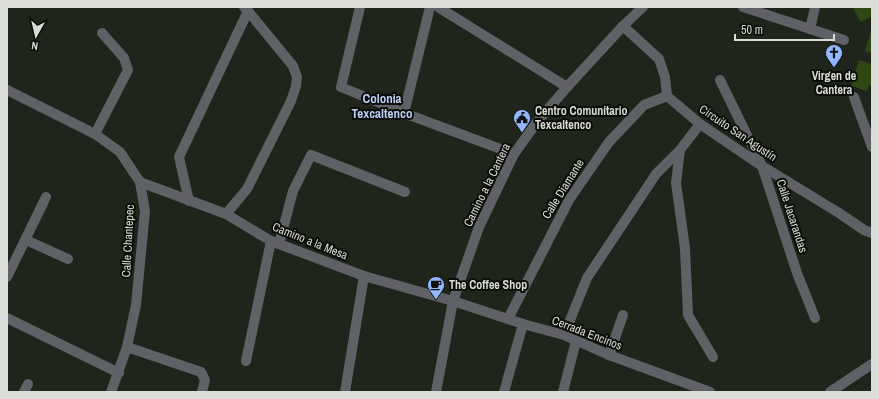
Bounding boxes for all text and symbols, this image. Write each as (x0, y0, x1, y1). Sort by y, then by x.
north arrow (16, 16, 56, 56)
scale bar (735, 16, 834, 42)
text: 50 m (741, 22, 763, 38)
text: N (30, 39, 39, 53)
church icon: Virgen de Cantera (824, 43, 844, 68)
place label: Virgen de Cantera (812, 68, 857, 98)
district label: Colonia Texcaltenco (352, 90, 412, 122)
street label: Circuito San Agustín (696, 101, 780, 165)
place label: Centro Comunitario Texcaltenco (535, 103, 627, 133)
public building icon: Centro Comunitario Texcaltenco (512, 108, 532, 133)
street label: Camino a la Cantera (460, 140, 514, 229)
street label: Calle Diamante (538, 156, 588, 222)
street label: Calle Jacarandas (773, 177, 811, 255)
street label: Calle Chantepec (118, 204, 138, 278)
street label: Camino a la Mesa (270, 219, 350, 264)
cafe icon: The Coffee Shop (426, 275, 446, 300)
place label: The Coffee Shop (449, 277, 527, 293)
street label: Cerrada Encinos (550, 312, 624, 354)

